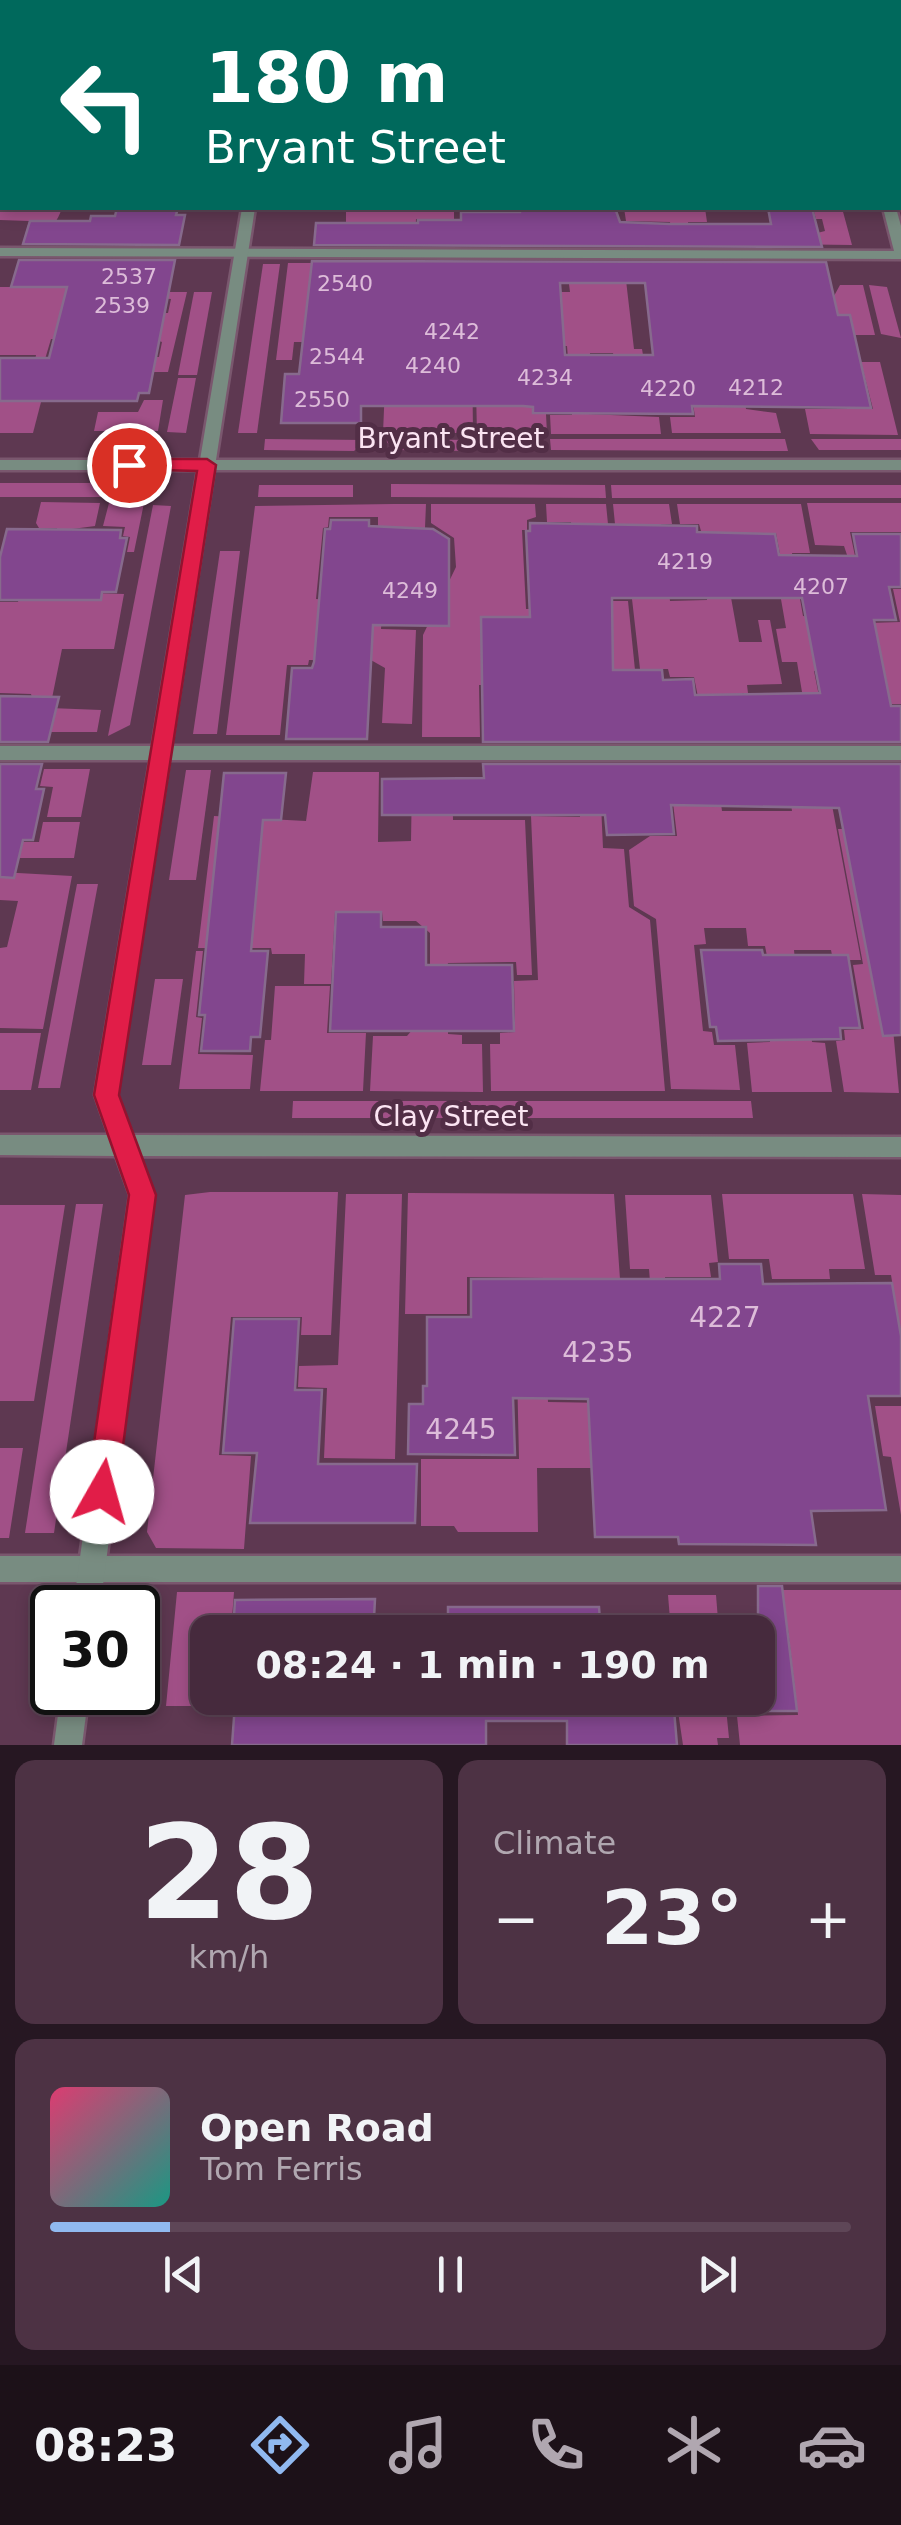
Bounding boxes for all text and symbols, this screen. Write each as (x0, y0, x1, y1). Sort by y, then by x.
text: 180 m (205, 37, 448, 119)
icon: left (40, 40, 170, 170)
text: Bryant Street (205, 121, 506, 174)
house number: 2537 (101, 264, 157, 289)
house number: 2540 (317, 271, 373, 296)
house number: 2539 (94, 293, 150, 318)
house number: 4242 (424, 319, 480, 344)
house number: 2544 (309, 344, 365, 369)
house number: 4240 (405, 353, 461, 378)
house number: 4234 (517, 365, 573, 390)
house number: 4212 (728, 375, 784, 400)
house number: 4220 (640, 376, 696, 401)
house number: 2550 (294, 387, 350, 412)
street label: Bryant Street (357, 422, 545, 455)
pin (87, 423, 172, 508)
icon: arrive (102, 438, 157, 493)
house number: 4219 (657, 549, 713, 574)
house number: 4207 (793, 574, 849, 599)
house number: 4249 (382, 578, 438, 603)
street label: Clay Street (373, 1100, 529, 1133)
house number: 4227 (689, 1301, 761, 1334)
house number: 4235 (562, 1336, 634, 1369)
house number: 4245 (425, 1413, 497, 1446)
position arrow (50, 1440, 154, 1544)
speed limit sign: 30 (30, 1585, 160, 1715)
text: 08:24 · 1 min · 190 m (255, 1643, 710, 1687)
text: 28 (139, 1797, 319, 1949)
text: Climate (493, 1824, 616, 1862)
text: 23° (601, 1874, 743, 1962)
text: − (493, 1887, 539, 1951)
text: + (805, 1887, 851, 1951)
text: km/h (189, 1938, 269, 1976)
text: Open Road (200, 2106, 434, 2150)
text: Tom Ferris (200, 2150, 363, 2188)
icon: previous (156, 2247, 211, 2302)
icon: pause (423, 2247, 478, 2302)
icon: next (690, 2247, 745, 2302)
icon: directions (245, 2410, 315, 2480)
icon: music (383, 2410, 453, 2480)
icon: phone (521, 2410, 591, 2480)
icon: climate (659, 2410, 729, 2480)
icon: car (797, 2410, 867, 2480)
text: 08:23 (34, 2419, 177, 2472)

